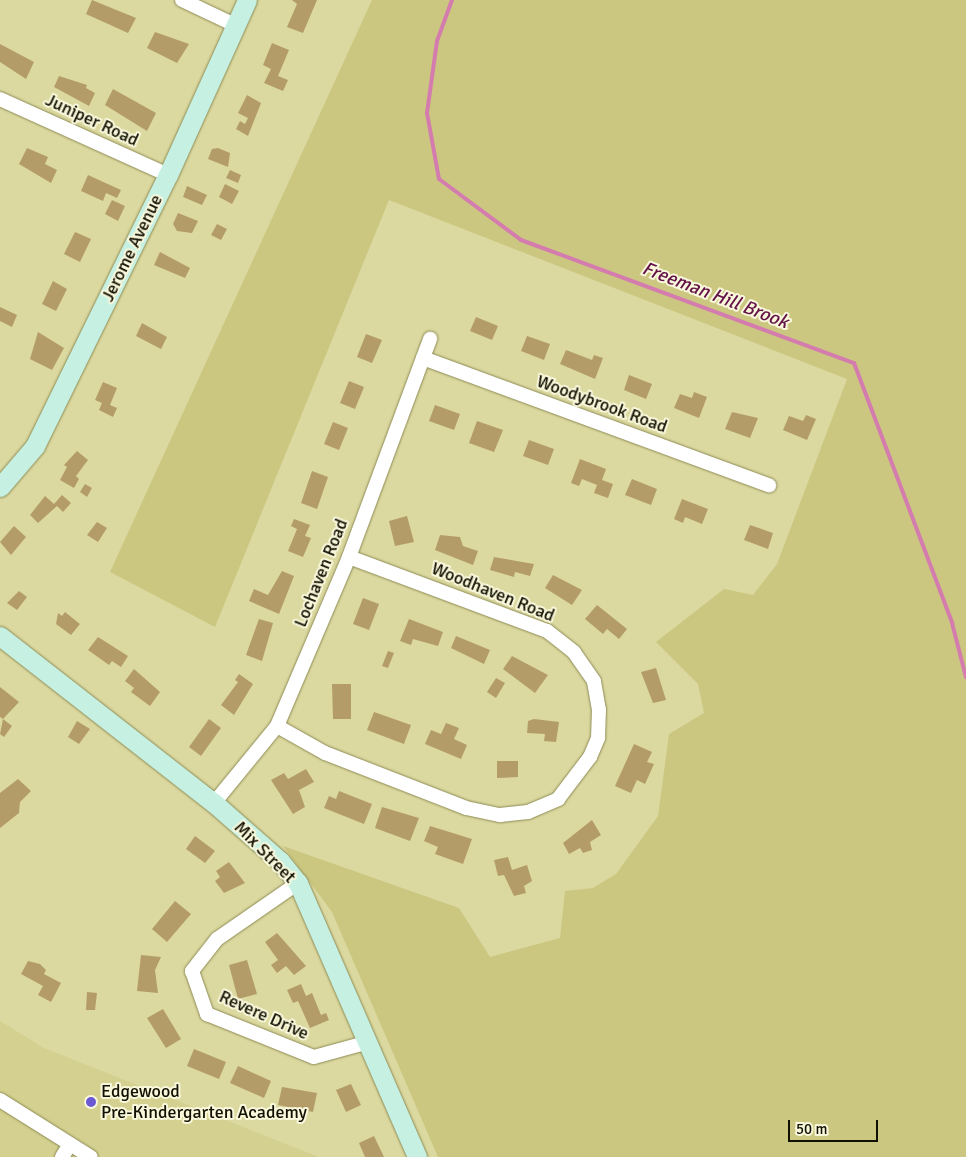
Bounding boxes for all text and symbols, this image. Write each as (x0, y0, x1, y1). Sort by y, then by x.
street label: Juniper Road (42, 89, 142, 151)
street label: Jerome Avenue (97, 191, 167, 305)
water label: Freeman Hill Brook (639, 258, 791, 334)
street label: Woodybrook Road (534, 370, 670, 438)
street label: Lochaven Road (290, 516, 352, 630)
street label: Woodhaven Road (428, 557, 558, 627)
street label: Mix Street (230, 817, 300, 887)
street label: Revere Drive (216, 986, 312, 1044)
place label: Edgewood Pre-Kindergarten Academy (101, 1081, 307, 1124)
marker: Edgewood Pre-Kindergarten Academy (85, 1096, 97, 1108)
scale bar (791, 1110, 881, 1142)
text: 50 m (796, 1120, 827, 1138)

